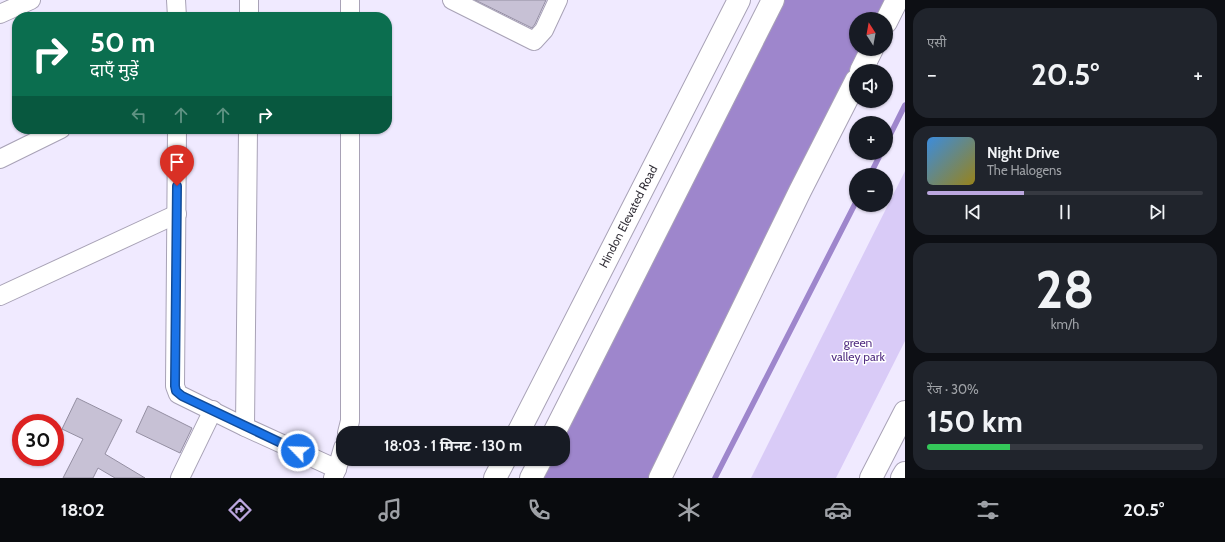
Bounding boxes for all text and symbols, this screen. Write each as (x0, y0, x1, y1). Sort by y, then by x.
north arrow (849, 12, 893, 56)
map controls (849, 12, 893, 212)
text: 50 m (90, 25, 155, 59)
icon: right (24, 28, 76, 80)
text: एसी (927, 34, 946, 50)
text: 20.5° (1031, 56, 1099, 93)
text: दाएँ मुड़ें (90, 59, 139, 81)
text: − (927, 61, 937, 88)
text: + (1193, 61, 1203, 88)
button: sound (849, 64, 893, 108)
icon: left (128, 104, 150, 126)
icon: ahead (170, 104, 192, 126)
icon: ahead (212, 104, 234, 126)
icon: right (254, 104, 276, 126)
button: + (849, 116, 893, 160)
text: Night Drive (987, 144, 1060, 162)
pin (160, 145, 194, 186)
icon: arrive (166, 151, 188, 173)
text: The Halogens (987, 162, 1062, 178)
street label: Hindon Elevated Road (596, 163, 660, 270)
button: − (849, 168, 893, 212)
icon: previous (962, 201, 984, 223)
icon: pause (1054, 201, 1076, 223)
icon: next (1146, 201, 1168, 223)
text: 28 (1036, 258, 1094, 321)
text: km/h (1051, 316, 1079, 332)
park label: green valley park (831, 335, 885, 364)
text: रेंज · 30% (927, 381, 979, 397)
text: 150 km (927, 403, 1023, 440)
speed limit sign: 30 (12, 414, 64, 466)
position arrow (277, 430, 319, 472)
text: 18:03 · 1 मिनट · 130 m (384, 437, 522, 455)
icon: directions (226, 496, 254, 524)
icon: music (376, 496, 404, 524)
icon: phone (525, 496, 553, 524)
icon: climate (675, 496, 703, 524)
icon: car (824, 496, 852, 524)
icon: filters (974, 496, 1002, 524)
text: 18:02 (61, 499, 105, 521)
text: 20.5° (1123, 499, 1164, 521)

